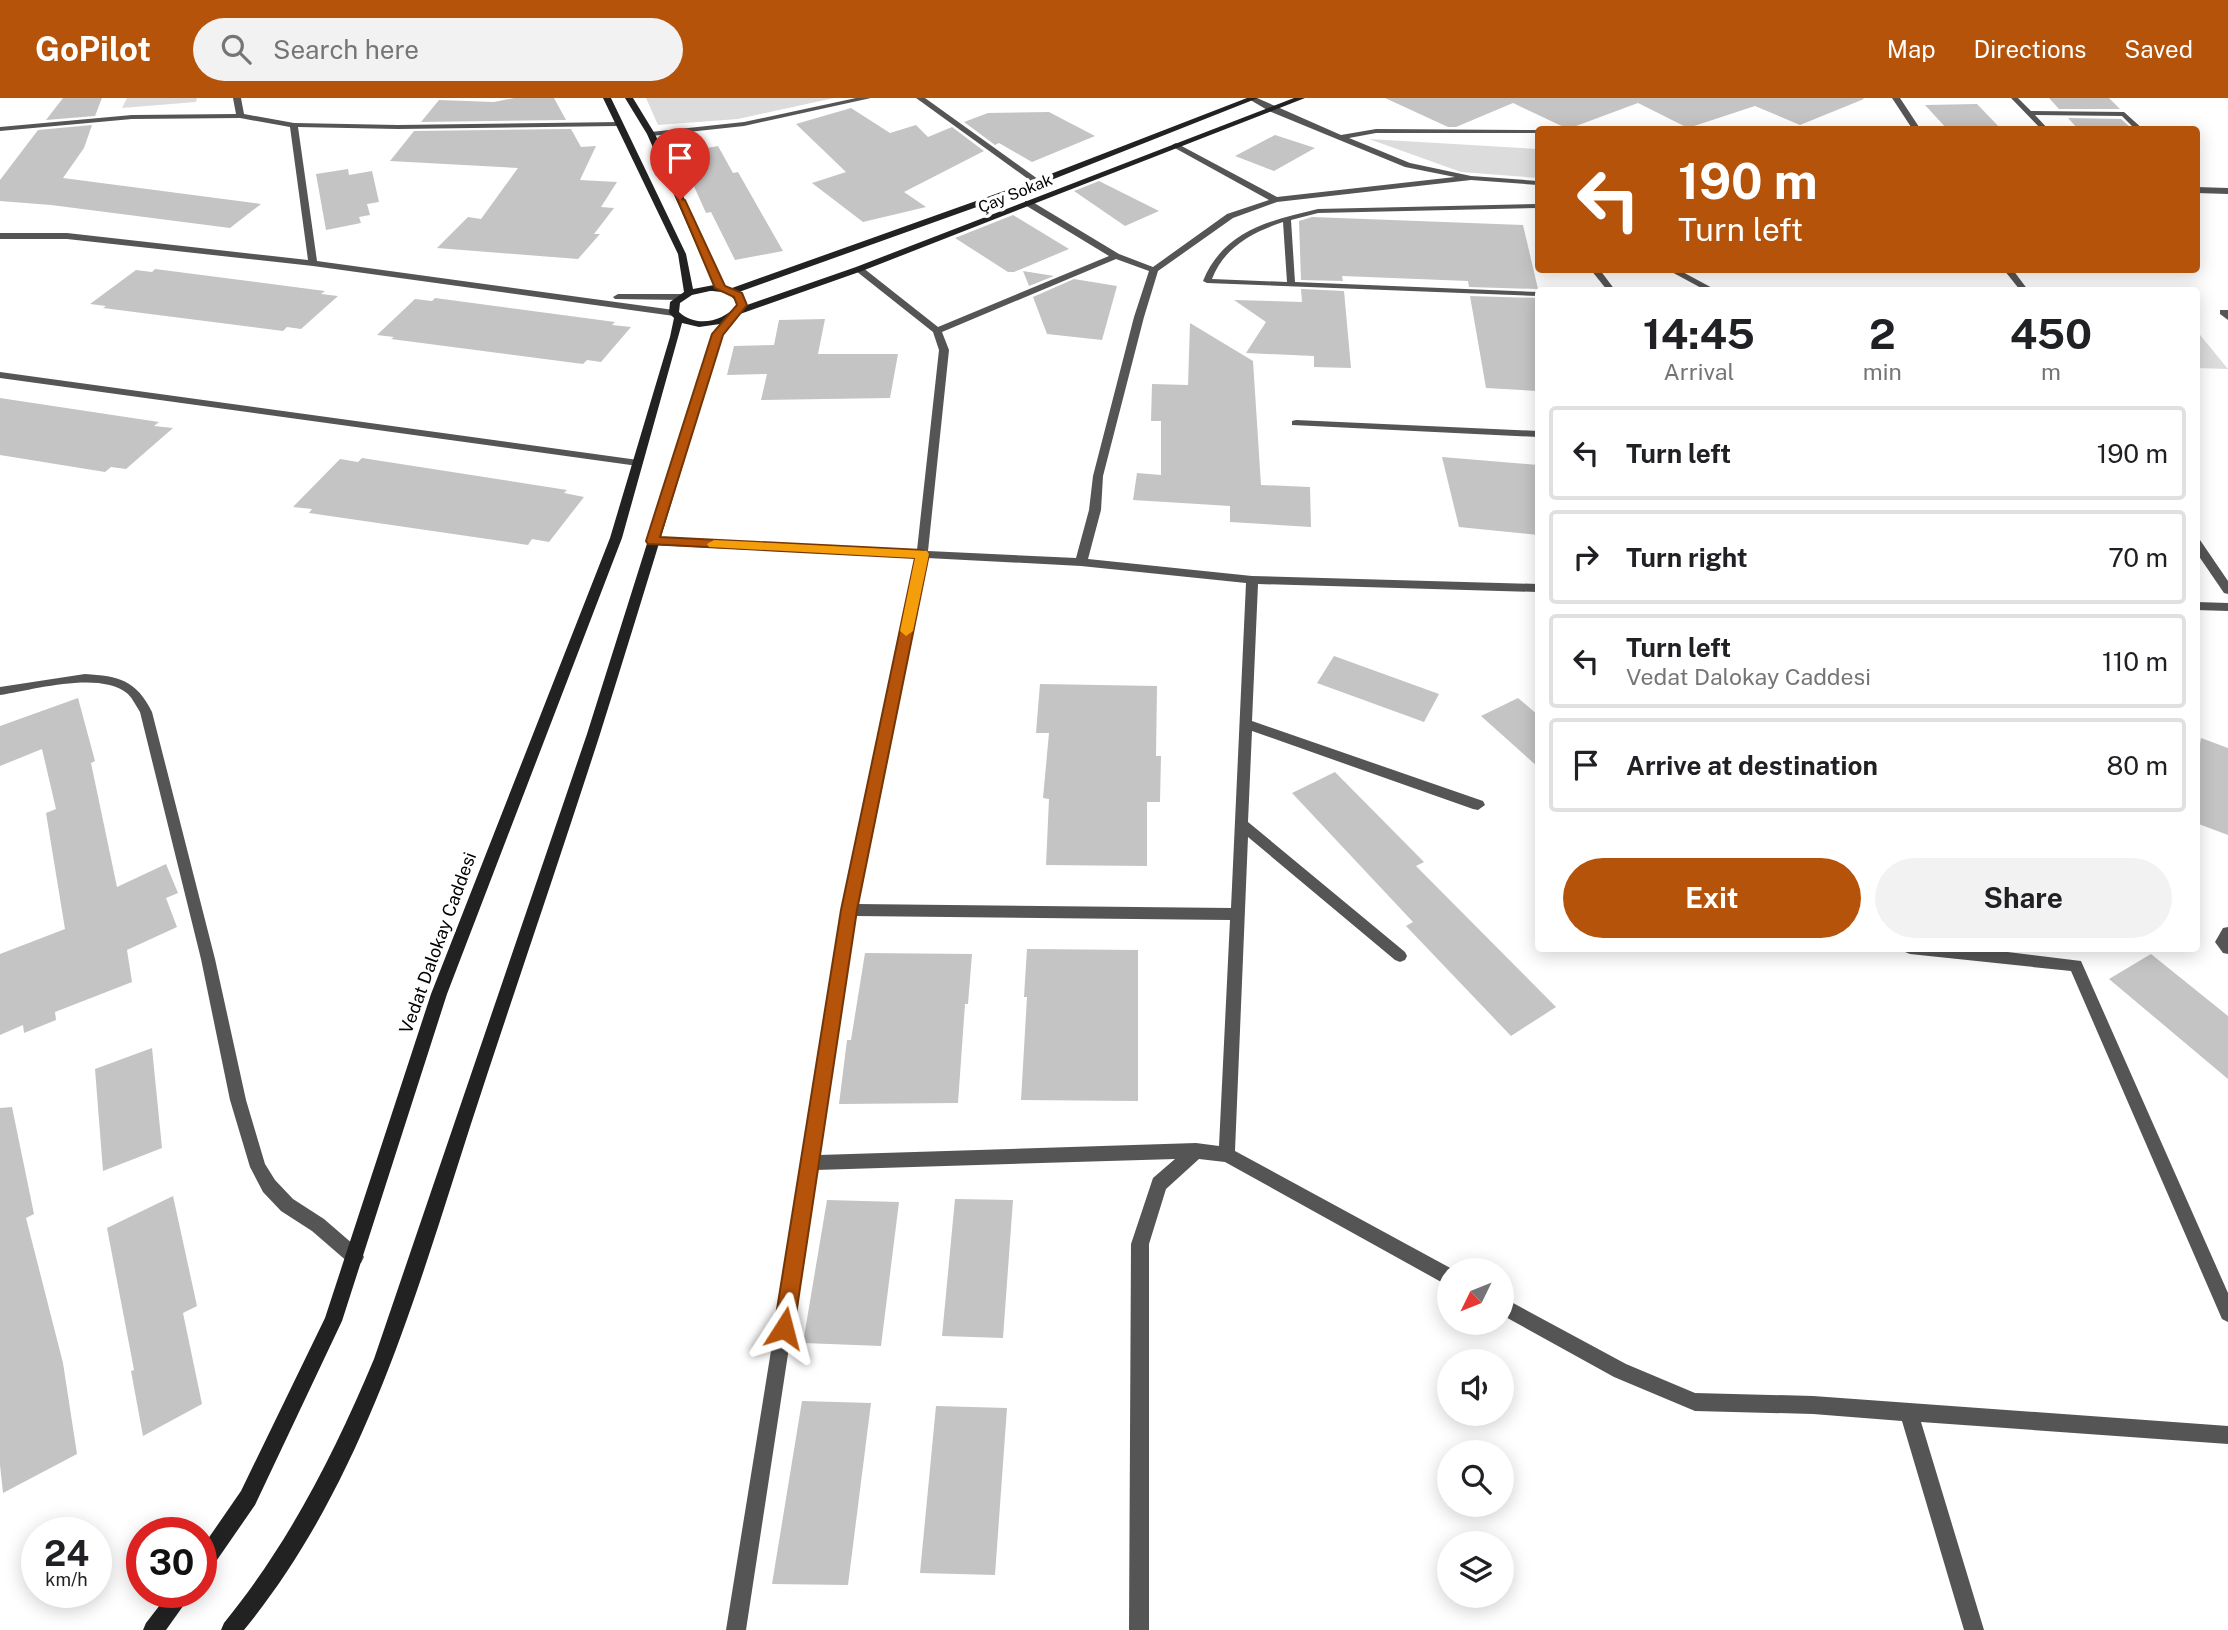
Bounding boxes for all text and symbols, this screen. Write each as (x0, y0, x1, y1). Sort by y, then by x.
search box (193, 18, 683, 81)
text: GoPilot (35, 30, 151, 68)
icon: search (217, 30, 255, 68)
text: Search here (273, 34, 419, 65)
text: Map (1887, 35, 1936, 63)
text: Directions (1974, 35, 2086, 63)
text: Saved (2124, 35, 2193, 63)
pin (650, 128, 710, 200)
icon: arrive (661, 139, 699, 177)
text: 190 m (1678, 152, 1818, 210)
icon: left (1563, 154, 1654, 245)
street label: Çay Sokak (975, 170, 1055, 217)
text: Turn left (1678, 211, 1803, 248)
text: 14:45 (1643, 309, 1755, 358)
text: 2 (1869, 309, 1896, 358)
text: 450 (2010, 309, 2092, 358)
text: Arrival (1663, 358, 1734, 385)
text: min (1863, 358, 1902, 385)
text: m (2041, 358, 2061, 385)
icon: left (1567, 434, 1605, 472)
text: Turn left (1626, 438, 1731, 469)
text: 190 m (2097, 438, 2168, 469)
icon: right (1567, 538, 1605, 576)
text: Turn right (1626, 542, 1748, 573)
text: 70 m (2108, 542, 2168, 573)
text: Turn left (1626, 632, 1731, 663)
icon: left (1567, 642, 1605, 680)
text: 110 m (2102, 646, 2168, 677)
text: Vedat Dalokay Caddesi (1626, 663, 1871, 690)
icon: arrive (1567, 746, 1605, 784)
text: Arrive at destination (1626, 750, 1878, 781)
text: 80 m (2107, 750, 2168, 781)
street label: Vedat Dalokay Caddesi (395, 849, 480, 1036)
button: Exit (1563, 858, 1861, 938)
button: Share (1875, 858, 2172, 938)
north arrow (1437, 1258, 1514, 1335)
map controls (1437, 1258, 1514, 1608)
position arrow (747, 1291, 821, 1365)
button: sound (1437, 1349, 1514, 1426)
button: search (1437, 1440, 1514, 1517)
speed limit sign: 30 (126, 1517, 217, 1608)
button: layers (1437, 1531, 1514, 1608)
text: 24 (44, 1533, 89, 1574)
text: km/h (45, 1569, 88, 1590)

